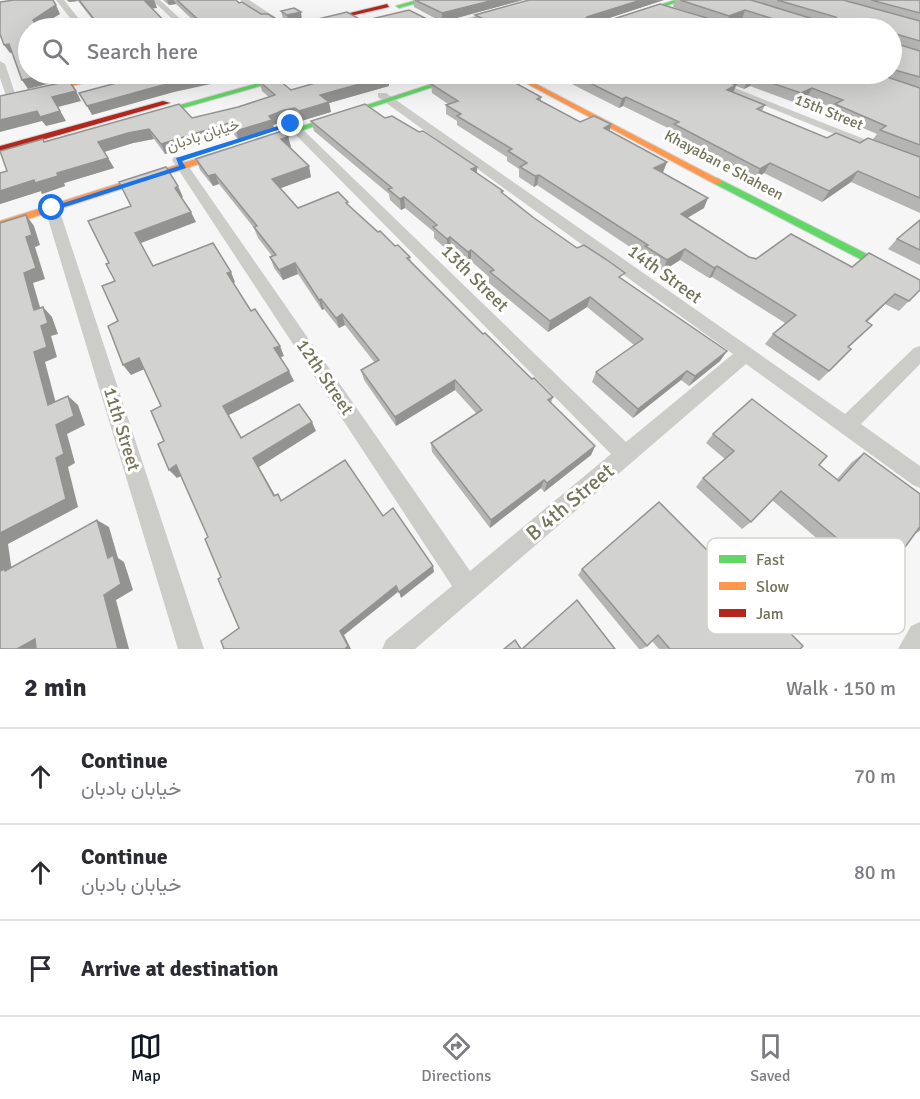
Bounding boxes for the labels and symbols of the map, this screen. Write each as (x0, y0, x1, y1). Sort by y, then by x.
street label: 15th Street (792, 90, 866, 134)
route end (277, 110, 303, 136)
street label: خیابان بادبان (164, 115, 242, 155)
street label: Khayaban e Shaheen (661, 126, 787, 204)
route start (38, 194, 64, 220)
street label: 13th Street (437, 240, 513, 316)
street label: 14th Street (624, 240, 706, 308)
street label: 12th Street (292, 335, 358, 419)
street label: 11th Street (99, 384, 145, 474)
street label: B 4th Street (521, 458, 619, 546)
legend (707, 538, 905, 634)
text: Fast (756, 550, 785, 570)
text: Slow (756, 577, 790, 597)
text: Jam (756, 604, 784, 624)

